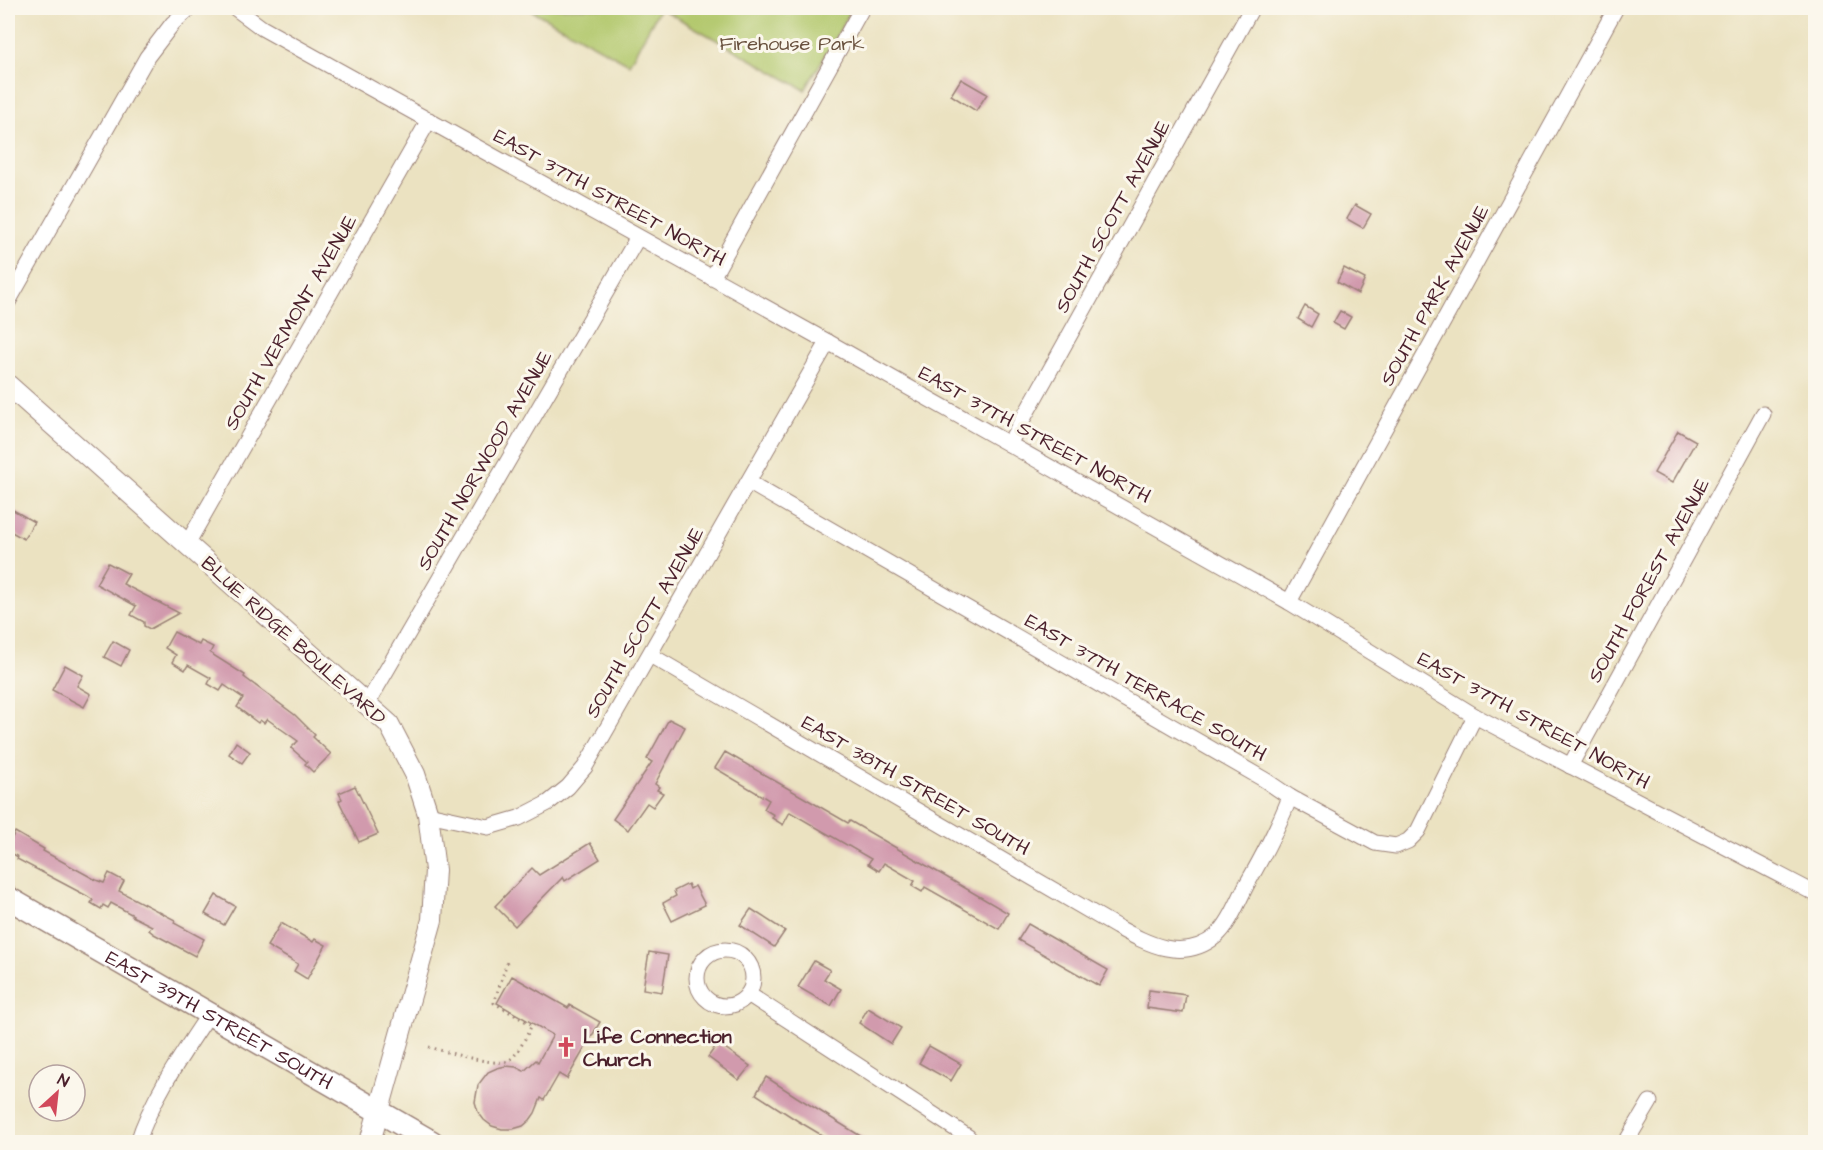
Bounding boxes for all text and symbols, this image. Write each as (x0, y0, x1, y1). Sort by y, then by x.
park label: Firehouse Park (719, 30, 865, 58)
street label: SOUTH SCOTT AVENUE (1048, 115, 1178, 318)
street label: EAST 37TH STREET NORTH (488, 122, 731, 274)
street label: SOUTH PARK AVENUE (1373, 200, 1496, 391)
street label: SOUTH VERMONT AVENUE (218, 210, 364, 435)
street label: SOUTH NORWOOD AVENUE (410, 345, 559, 576)
street label: EAST 37TH STREET NORTH (913, 359, 1156, 511)
street label: SOUTH FOREST AVENUE (1581, 473, 1717, 688)
street label: SOUTH SCOTT AVENUE (579, 522, 711, 723)
street label: BLUE RIDGE BOULEVARD (195, 550, 392, 732)
street label: EAST 37TH TERRACE SOUTH (1020, 607, 1271, 769)
street label: EAST 37TH STREET NORTH (1412, 645, 1655, 797)
street label: EAST 38TH STREET SOUTH (796, 709, 1035, 863)
street label: EAST 39TH STREET SOUTH (100, 944, 338, 1097)
place label: Life Connection Church (583, 1023, 732, 1074)
church icon: Life Connection Church (554, 1035, 578, 1059)
north arrow (27, 1063, 87, 1123)
text: N (54, 1068, 73, 1093)

